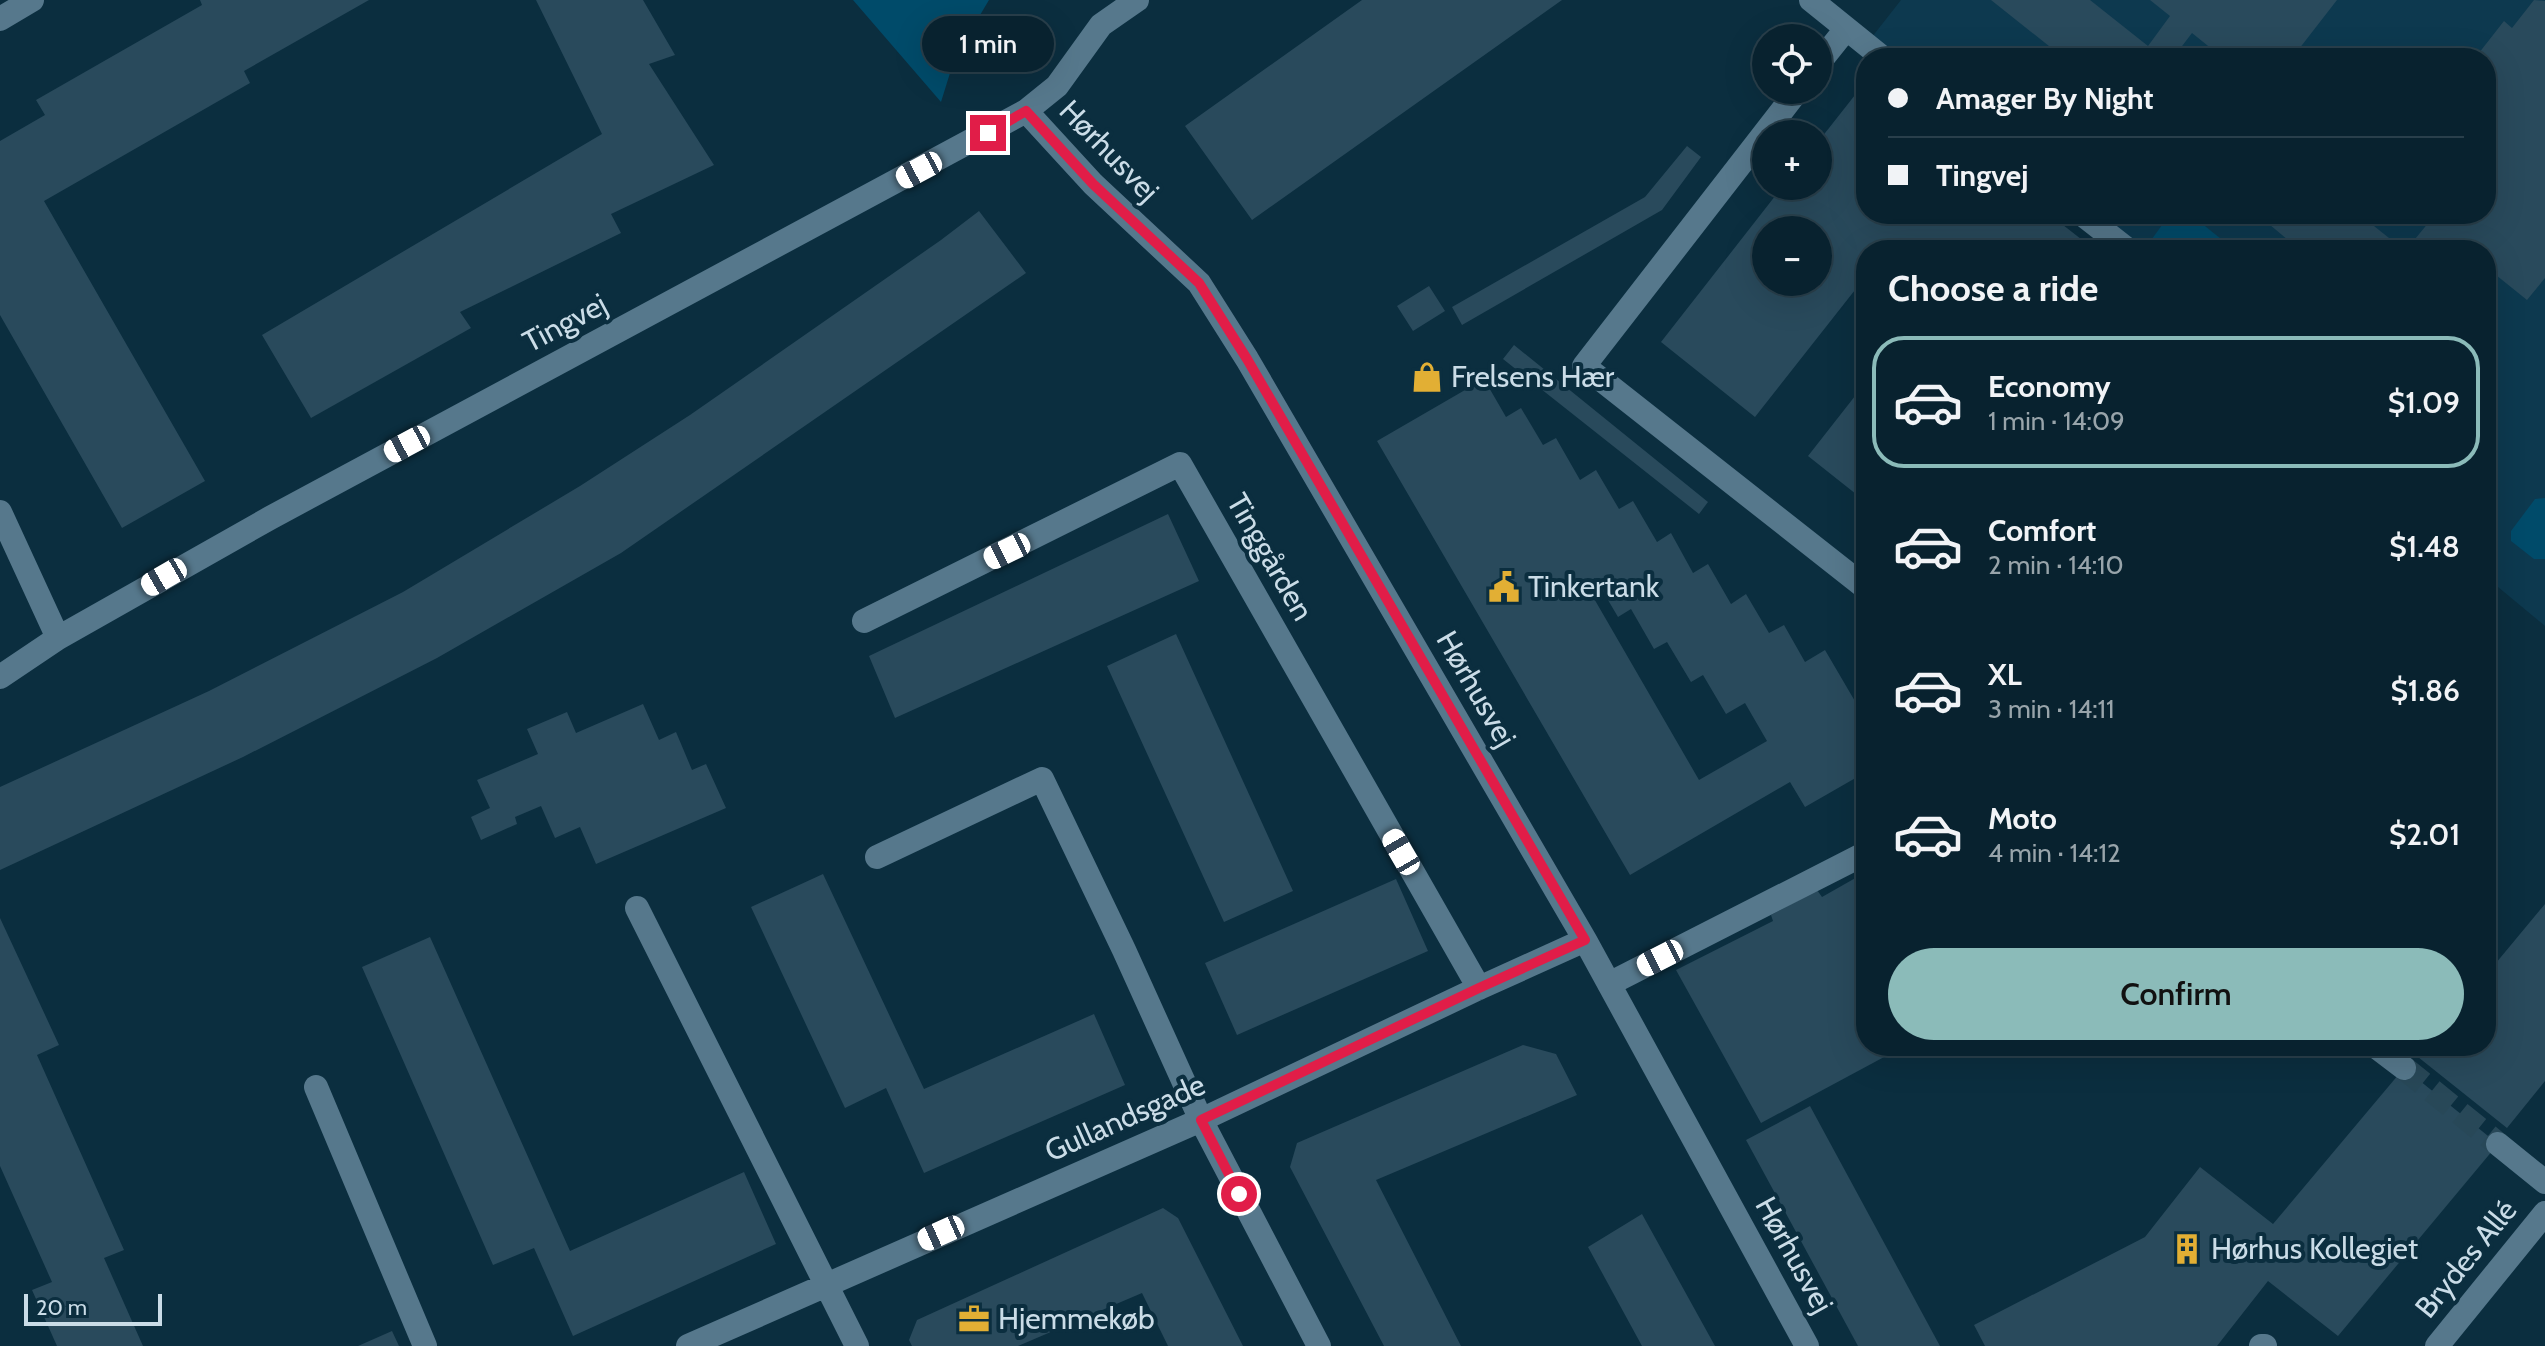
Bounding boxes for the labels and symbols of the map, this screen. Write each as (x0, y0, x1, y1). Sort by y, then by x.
callout: 1 min (922, 17, 1054, 73)
street label: Hørhusvej (1052, 92, 1167, 209)
route end (970, 115, 1006, 151)
car (892, 148, 946, 192)
street label: Tingvej (516, 285, 613, 360)
place label: Frelsens Hær (1451, 358, 1615, 395)
shop icon: Frelsens Hær (1410, 360, 1444, 394)
car (380, 422, 434, 466)
street label: Tinggården (1219, 486, 1322, 627)
car (980, 530, 1034, 572)
car (137, 555, 191, 599)
place label: Tinkertank (1528, 568, 1660, 605)
public building icon: Tinkertank (1487, 570, 1521, 604)
street label: Hørhusvej (1429, 624, 1524, 753)
car (1379, 825, 1423, 879)
car (1633, 936, 1687, 980)
street label: Gullandsgade (1039, 1066, 1211, 1169)
route start (1221, 1176, 1257, 1212)
street label: Hørhusvej (1747, 1190, 1841, 1319)
street label: Brydes Allé (2407, 1192, 2524, 1325)
car (914, 1212, 968, 1254)
place label: Hørhus Kollegiet (2211, 1230, 2418, 1267)
building icon: Hørhus Kollegiet (2170, 1232, 2204, 1266)
scale bar (24, 1290, 162, 1326)
place label: Hjemmekøb (998, 1300, 1155, 1337)
office icon: Hjemmekøb (957, 1302, 991, 1336)

